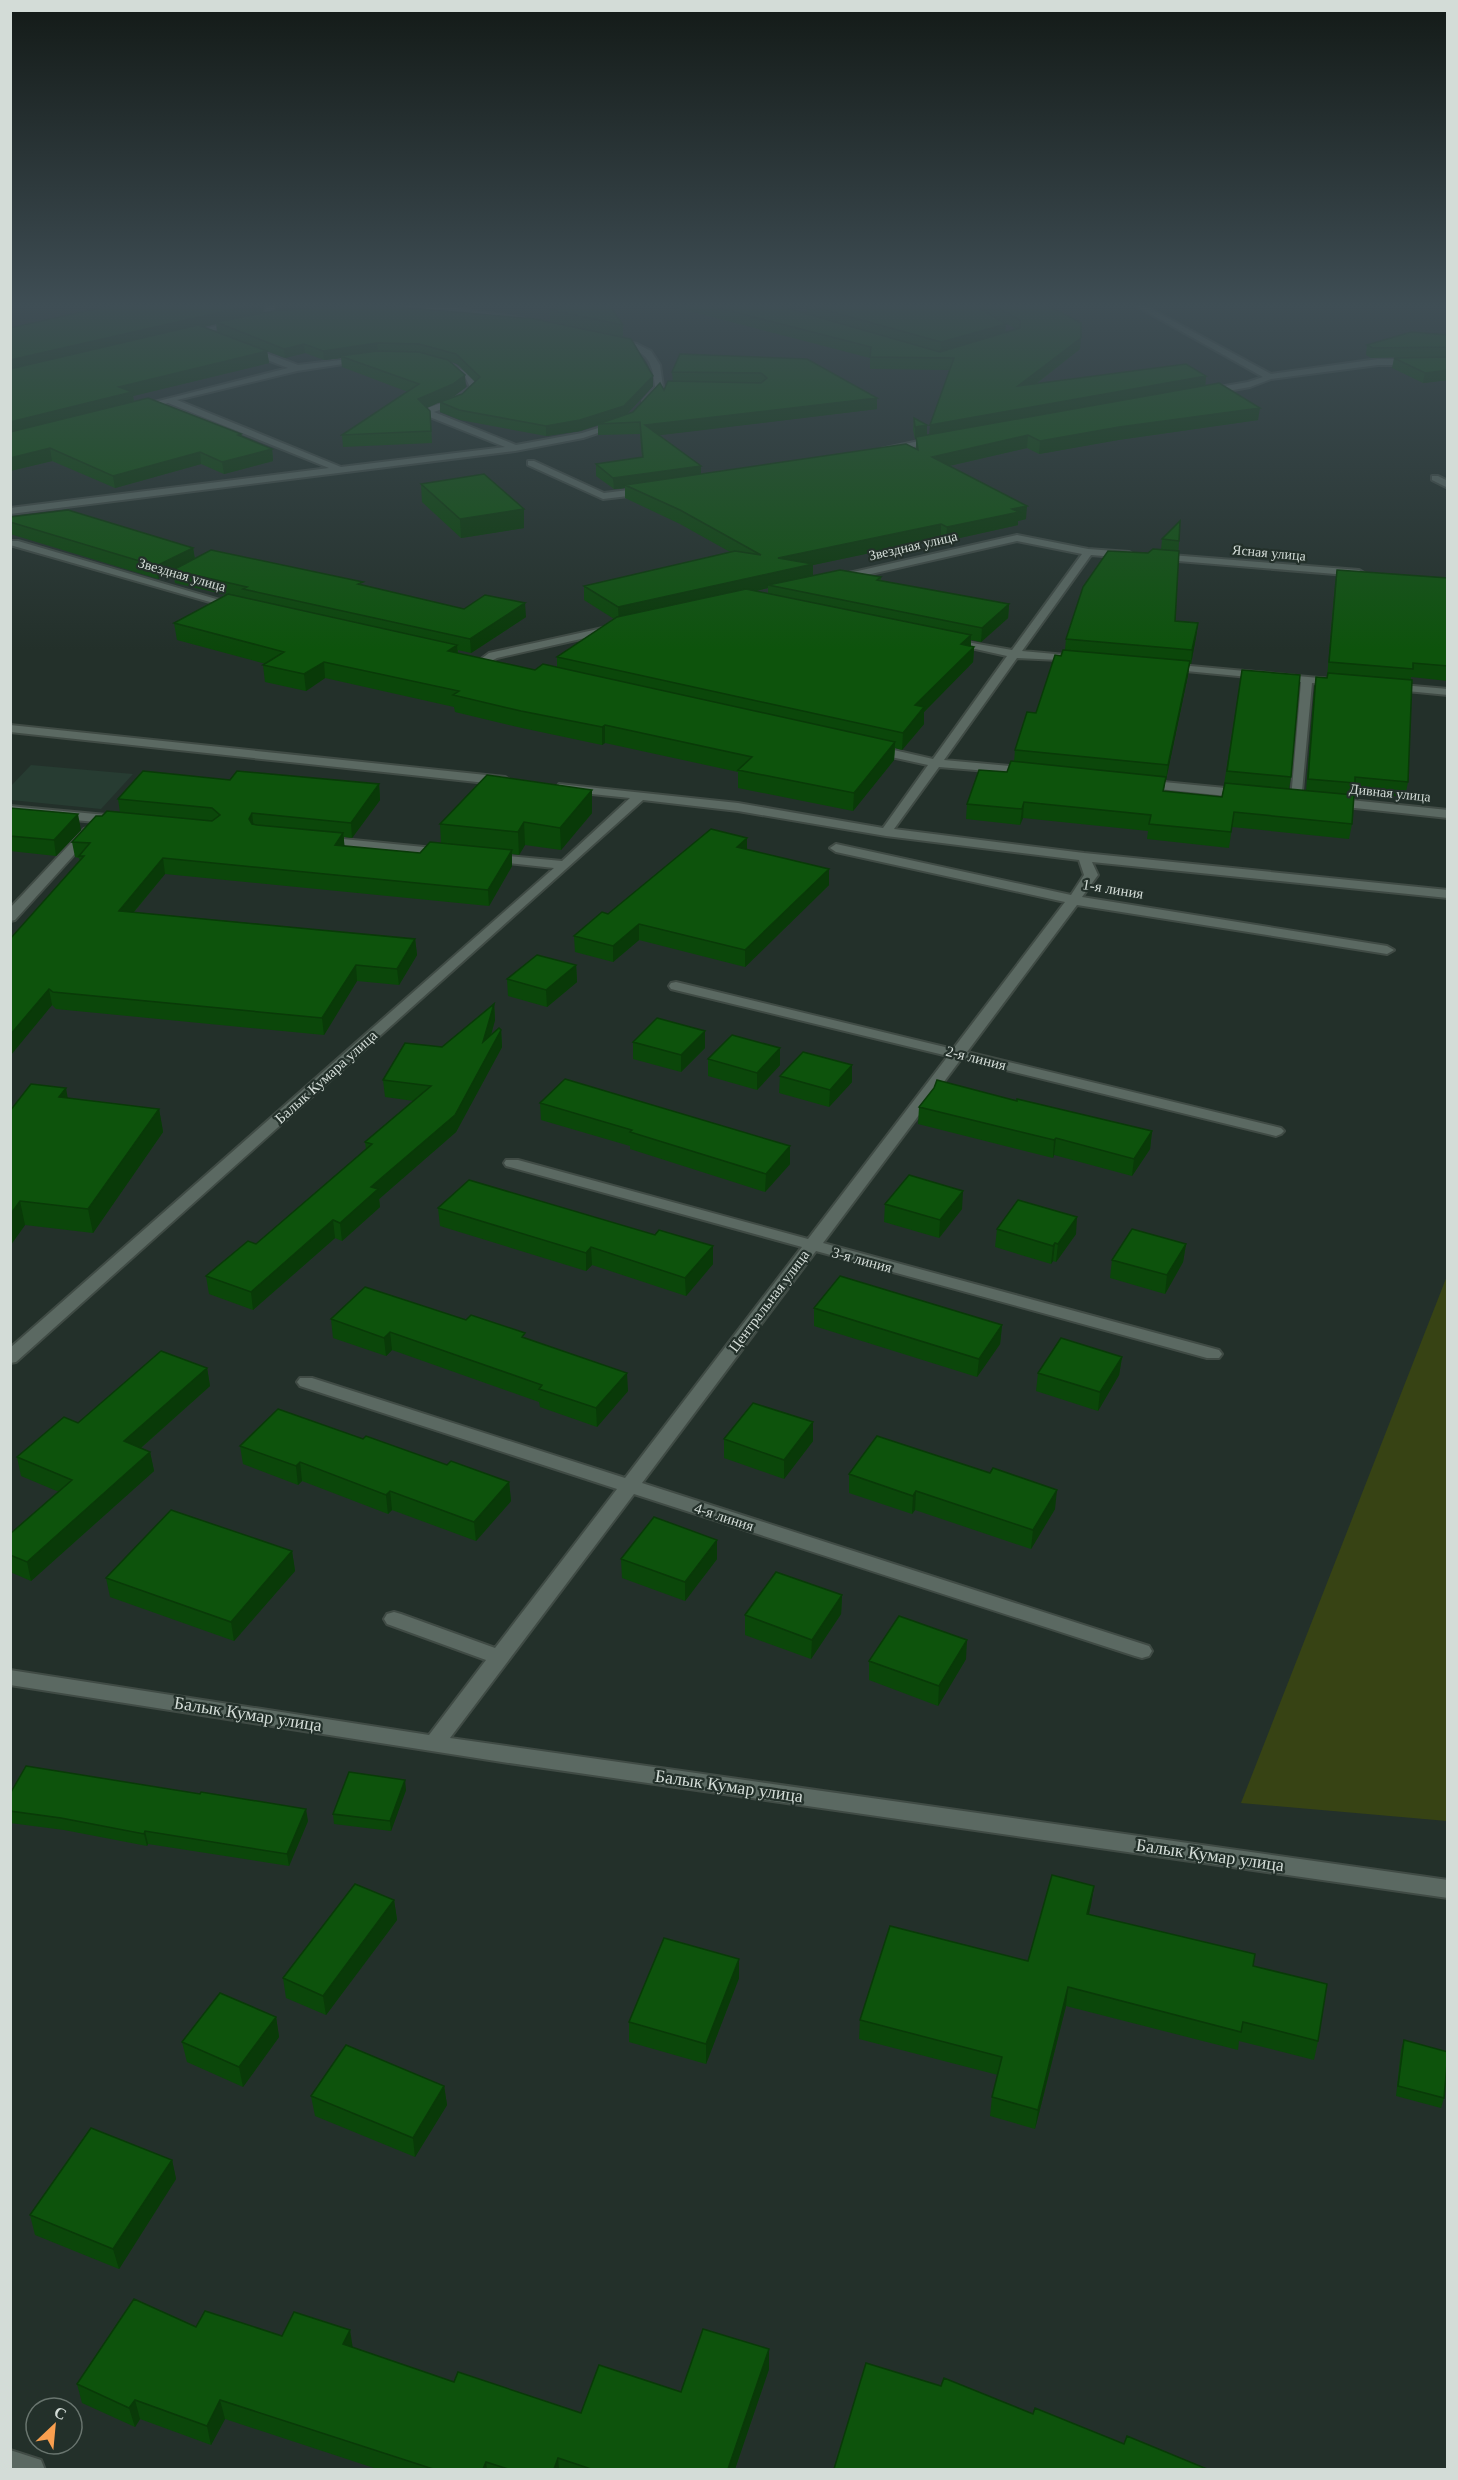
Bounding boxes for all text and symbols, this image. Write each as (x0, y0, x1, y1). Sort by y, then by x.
street label: Звездная улица (867, 528, 960, 563)
street label: Ясная улица (1232, 542, 1307, 564)
street label: Звездная улица (136, 555, 228, 595)
street label: Дивная улица (1349, 781, 1432, 805)
street label: 1-я линия (1081, 876, 1145, 902)
street label: Балык Кумара улица (272, 1027, 380, 1127)
street label: 2-я линия (944, 1043, 1008, 1073)
street label: 3-я линия (830, 1244, 894, 1276)
street label: Центральная улица (726, 1247, 813, 1355)
street label: 4-я линия (692, 1500, 756, 1534)
street label: Балык Кумар улица (173, 1692, 323, 1736)
street label: Балык Кумар улица (654, 1766, 804, 1806)
street label: Балык Кумар улица (1135, 1835, 1285, 1875)
north arrow (24, 2396, 84, 2456)
text: С (51, 2403, 69, 2423)

